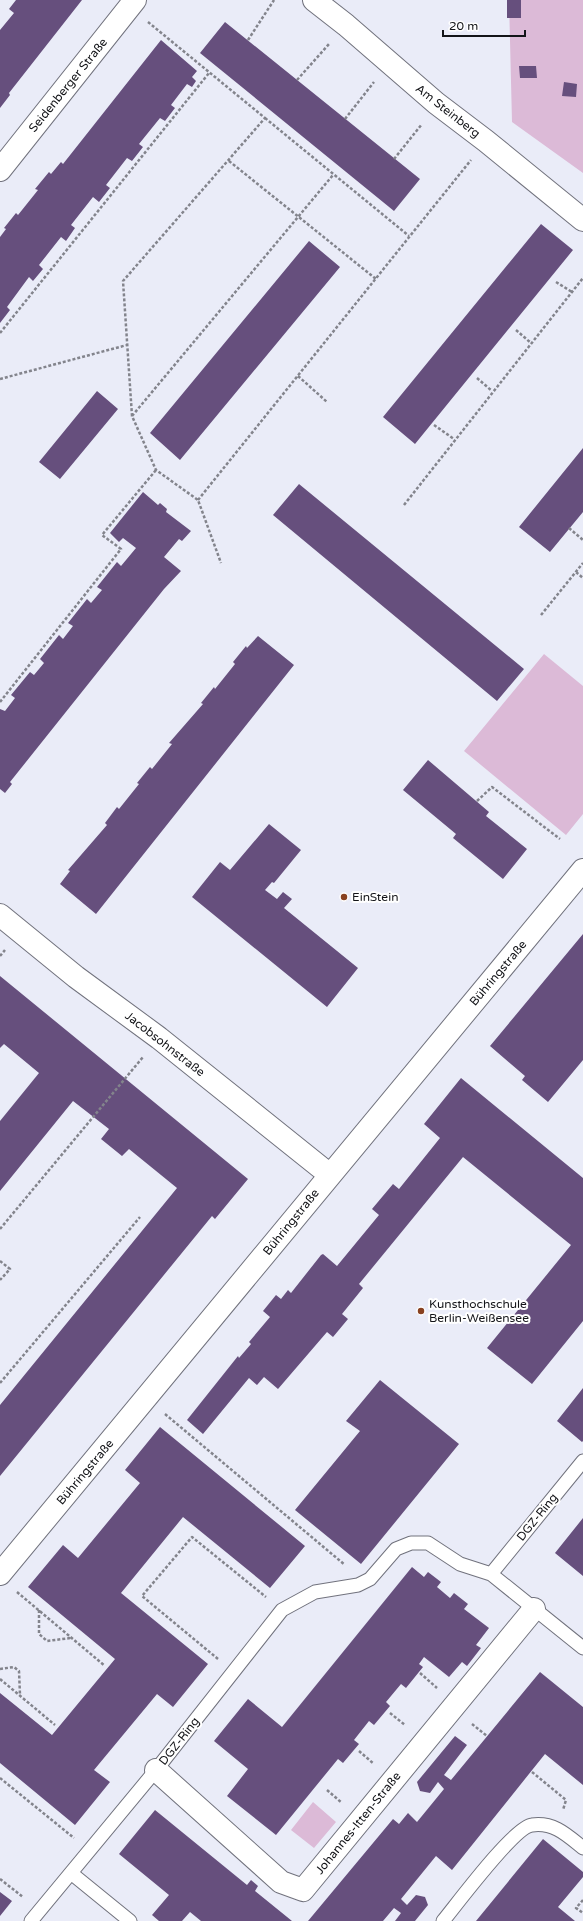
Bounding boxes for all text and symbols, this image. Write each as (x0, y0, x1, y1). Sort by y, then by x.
scale bar (443, 12, 525, 38)
text: 20 m (449, 19, 478, 33)
street label: Seidenberger Straße (26, 35, 110, 135)
street label: Am Steinberg (413, 81, 483, 141)
place label: EinStein (352, 890, 398, 904)
marker: EinStein (339, 892, 349, 902)
street label: Bühringstraße (467, 937, 530, 1009)
street label: Jacobsohnstraße (122, 1009, 208, 1079)
street label: Bühringstraße (260, 1186, 322, 1258)
place label: Kunsthochschule Berlin-Weißensee (429, 1297, 529, 1325)
marker: Kunsthochschule Berlin-Weißensee (416, 1306, 426, 1316)
street label: Bühringstraße (54, 1436, 117, 1508)
street label: DGZ-Ring (514, 1490, 560, 1544)
street label: DGZ-Ring (156, 1714, 202, 1768)
street label: Johannes-Itten-Straße (313, 1769, 404, 1877)

